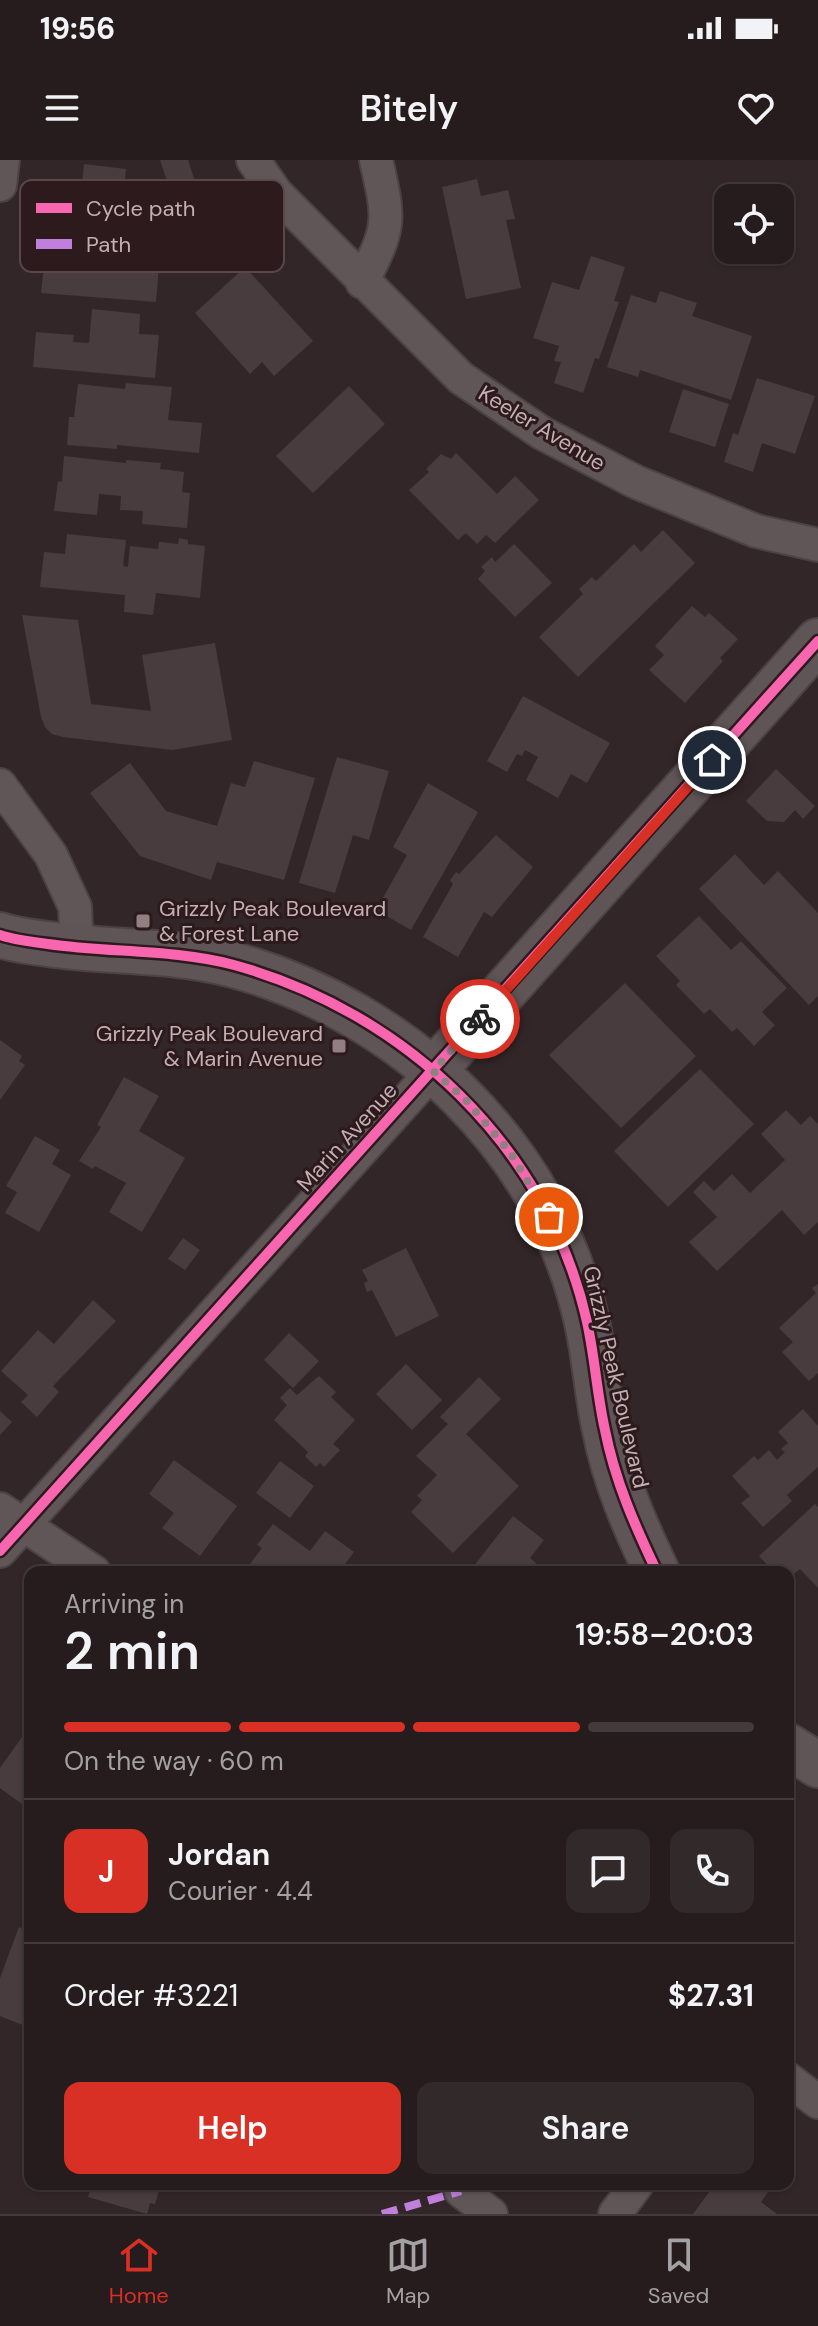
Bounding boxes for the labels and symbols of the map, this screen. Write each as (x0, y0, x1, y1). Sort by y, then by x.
legend (20, 180, 284, 272)
text: Cycle path (86, 194, 196, 223)
text: Path (86, 230, 131, 259)
street label: Keeler Avenue (473, 379, 611, 477)
pin (678, 726, 746, 794)
place label: Grizzly Peak Boulevard & Forest Lane (159, 894, 386, 948)
marker: Grizzly Peak Boulevard & Forest Lane (134, 912, 152, 930)
courier (440, 979, 520, 1059)
place label: Grizzly Peak Boulevard & Marin Avenue (96, 1019, 323, 1073)
marker: Grizzly Peak Boulevard & Marin Avenue (330, 1037, 348, 1055)
street label: Marin Avenue (290, 1076, 404, 1198)
pin (515, 1183, 583, 1251)
street label: Grizzly Peak Boulevard (576, 1263, 656, 1491)

